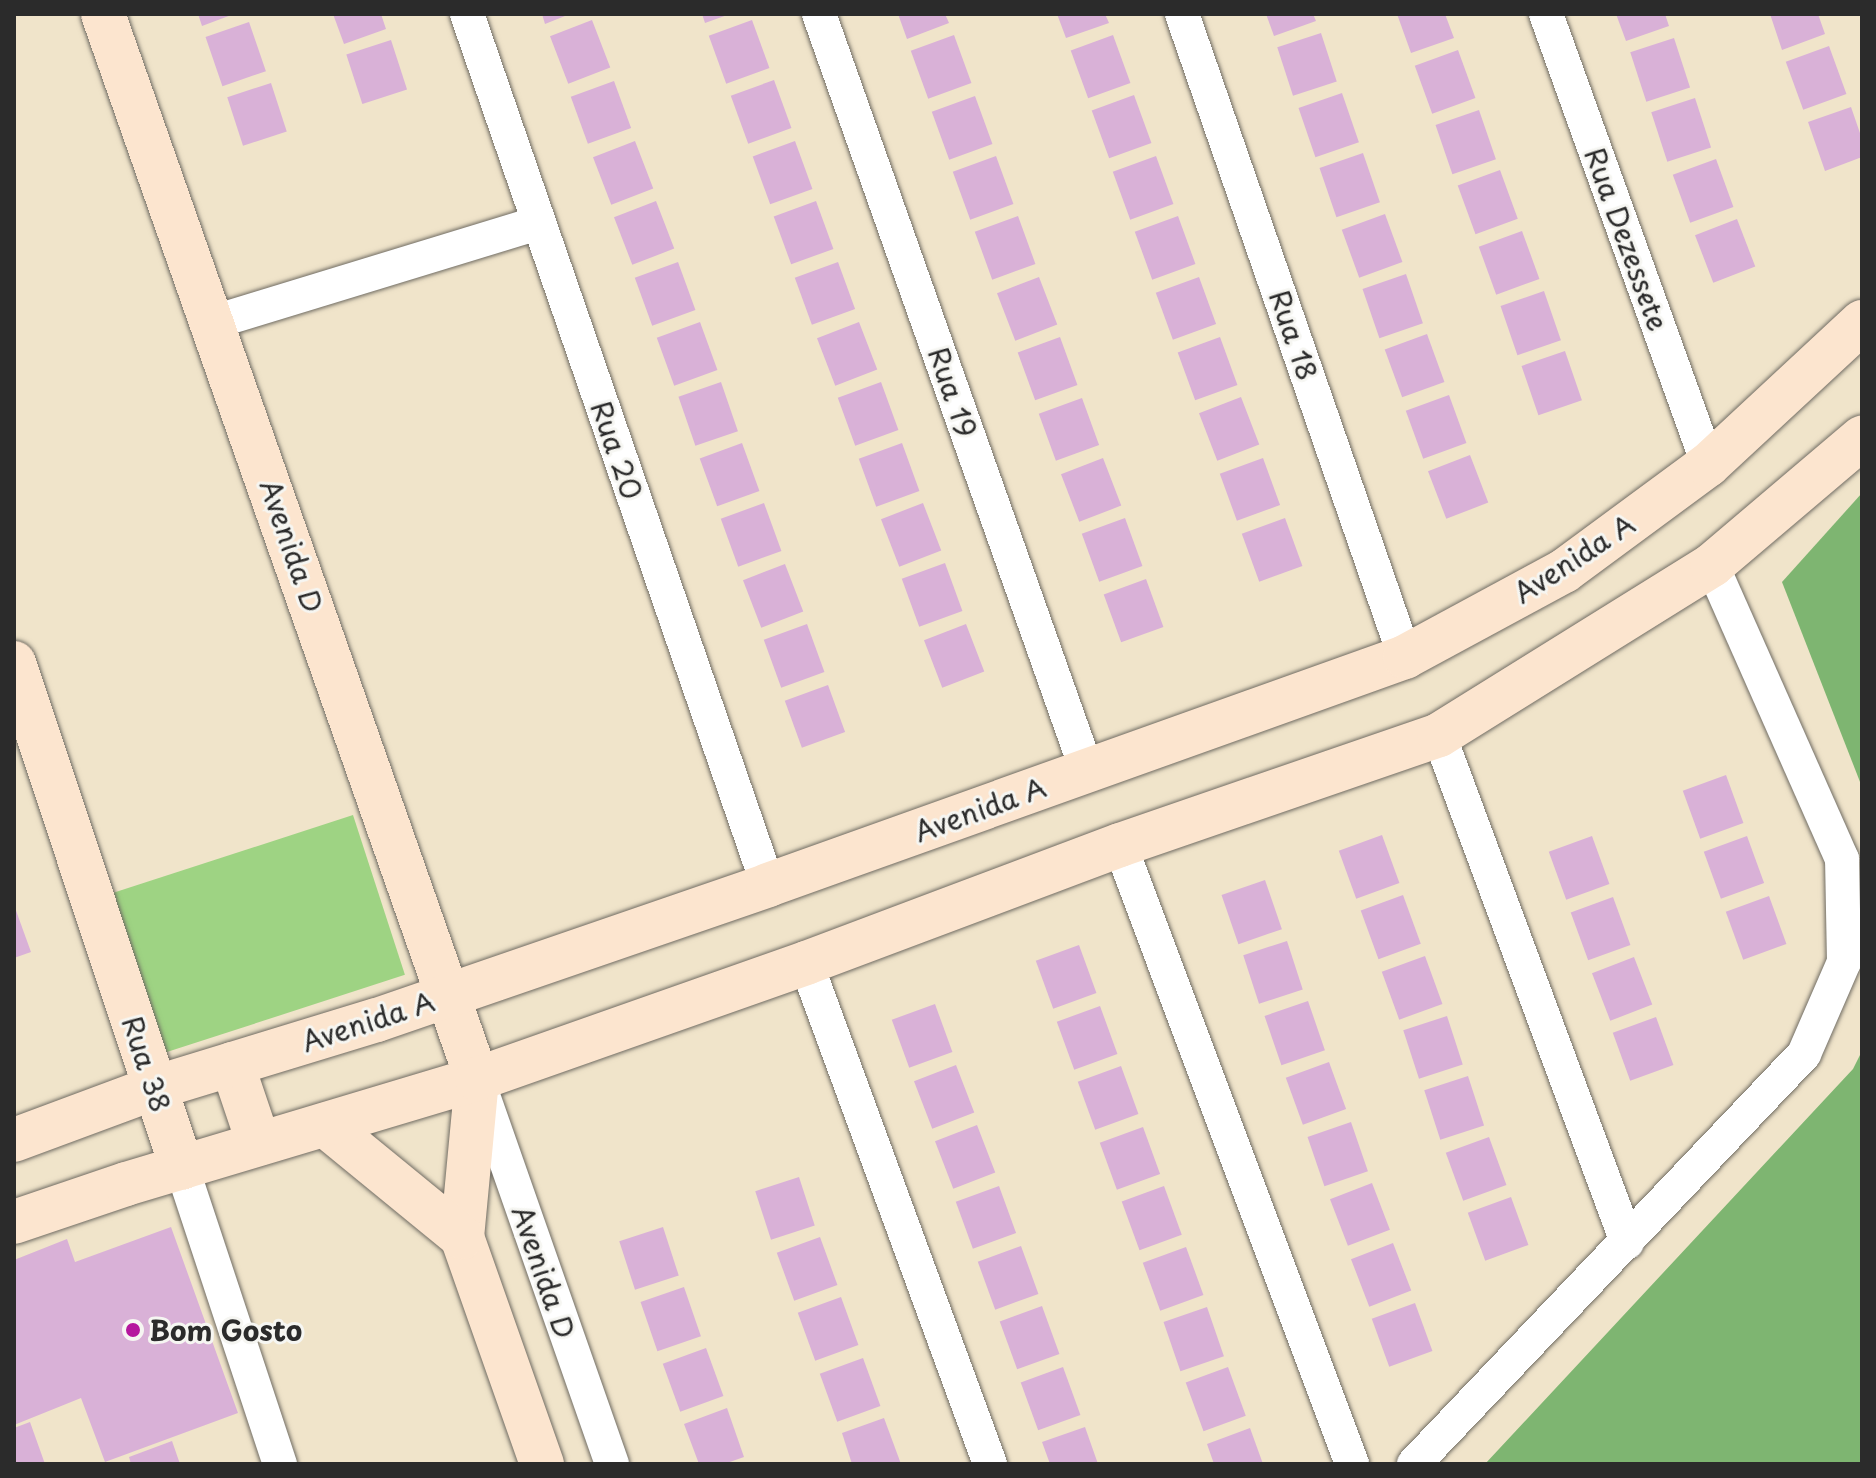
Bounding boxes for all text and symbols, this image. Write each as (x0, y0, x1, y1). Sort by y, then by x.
street label: Rua Dezessete (1578, 143, 1676, 335)
street label: Rua 18 (1263, 286, 1325, 384)
street label: Rua 19 (922, 343, 984, 441)
street label: Rua 20 (584, 396, 650, 504)
street label: Avenida D (254, 475, 330, 617)
street label: Avenida A (1507, 506, 1641, 610)
street label: Avenida A (910, 770, 1050, 848)
street label: Avenida A (297, 984, 439, 1058)
street label: Rua 38 (116, 1012, 178, 1116)
street label: Avenida D (506, 1201, 582, 1343)
place label: Bom Gosto (149, 1313, 302, 1347)
marker: Bom Gosto (124, 1321, 142, 1339)

